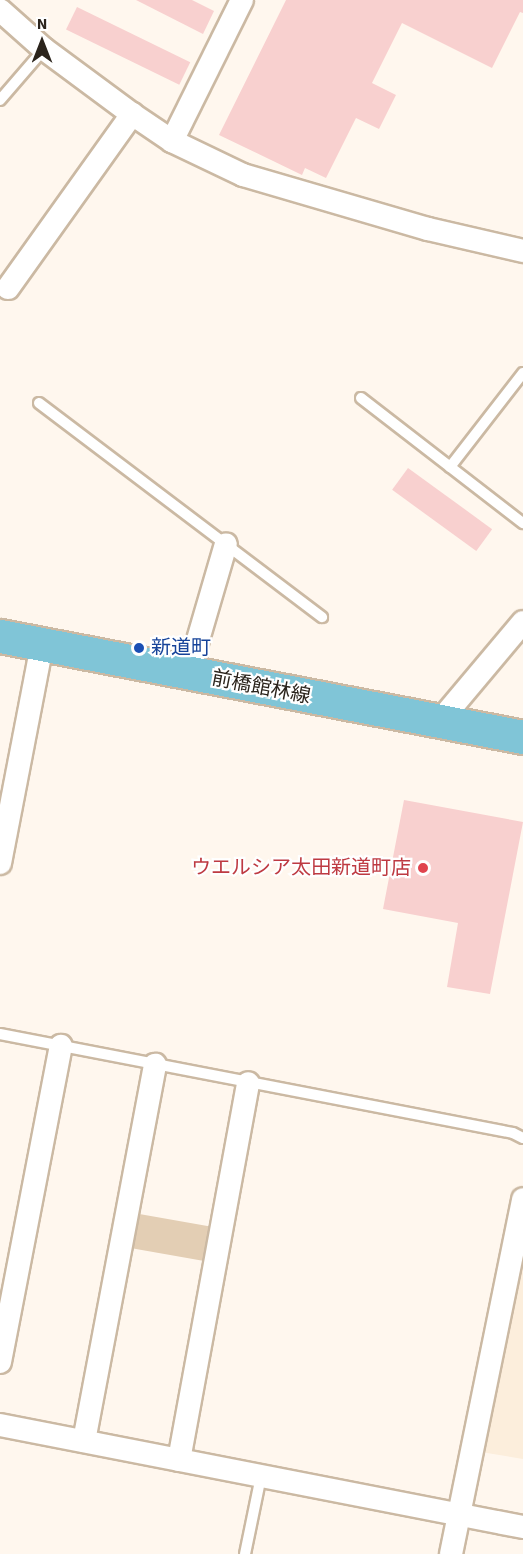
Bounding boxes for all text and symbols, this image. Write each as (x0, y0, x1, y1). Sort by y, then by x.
north arrow (12, 12, 72, 72)
text: N (37, 13, 47, 35)
place label: 新道町 (151, 636, 211, 660)
marker: 新道町 (132, 641, 146, 655)
street label: 前橋館林線 (210, 667, 312, 709)
place label: ウエルシア太田新道町店 (191, 856, 411, 880)
marker: ウエルシア太田新道町店 (416, 861, 430, 875)

